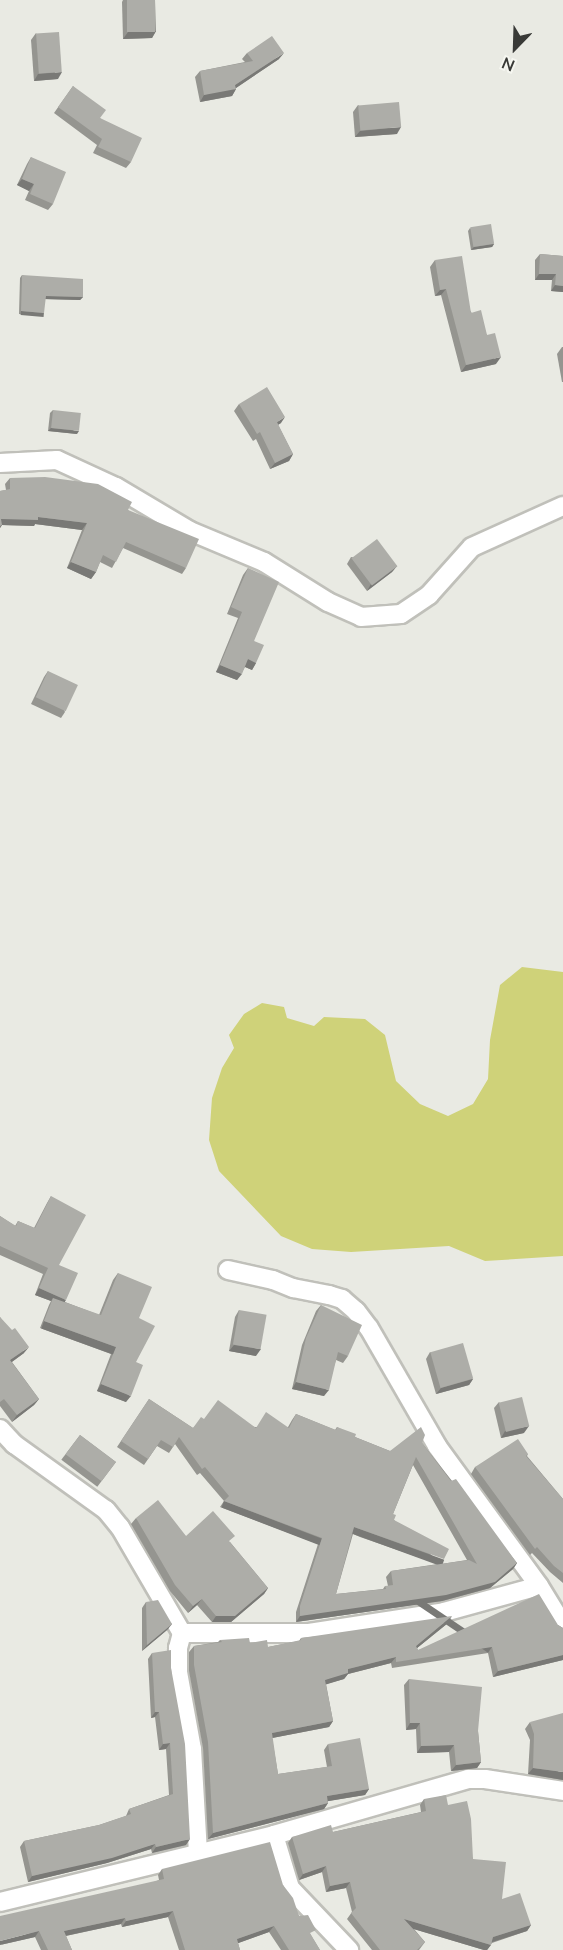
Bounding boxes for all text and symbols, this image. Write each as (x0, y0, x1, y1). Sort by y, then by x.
north arrow (485, 18, 545, 78)
text: N (498, 53, 517, 76)

